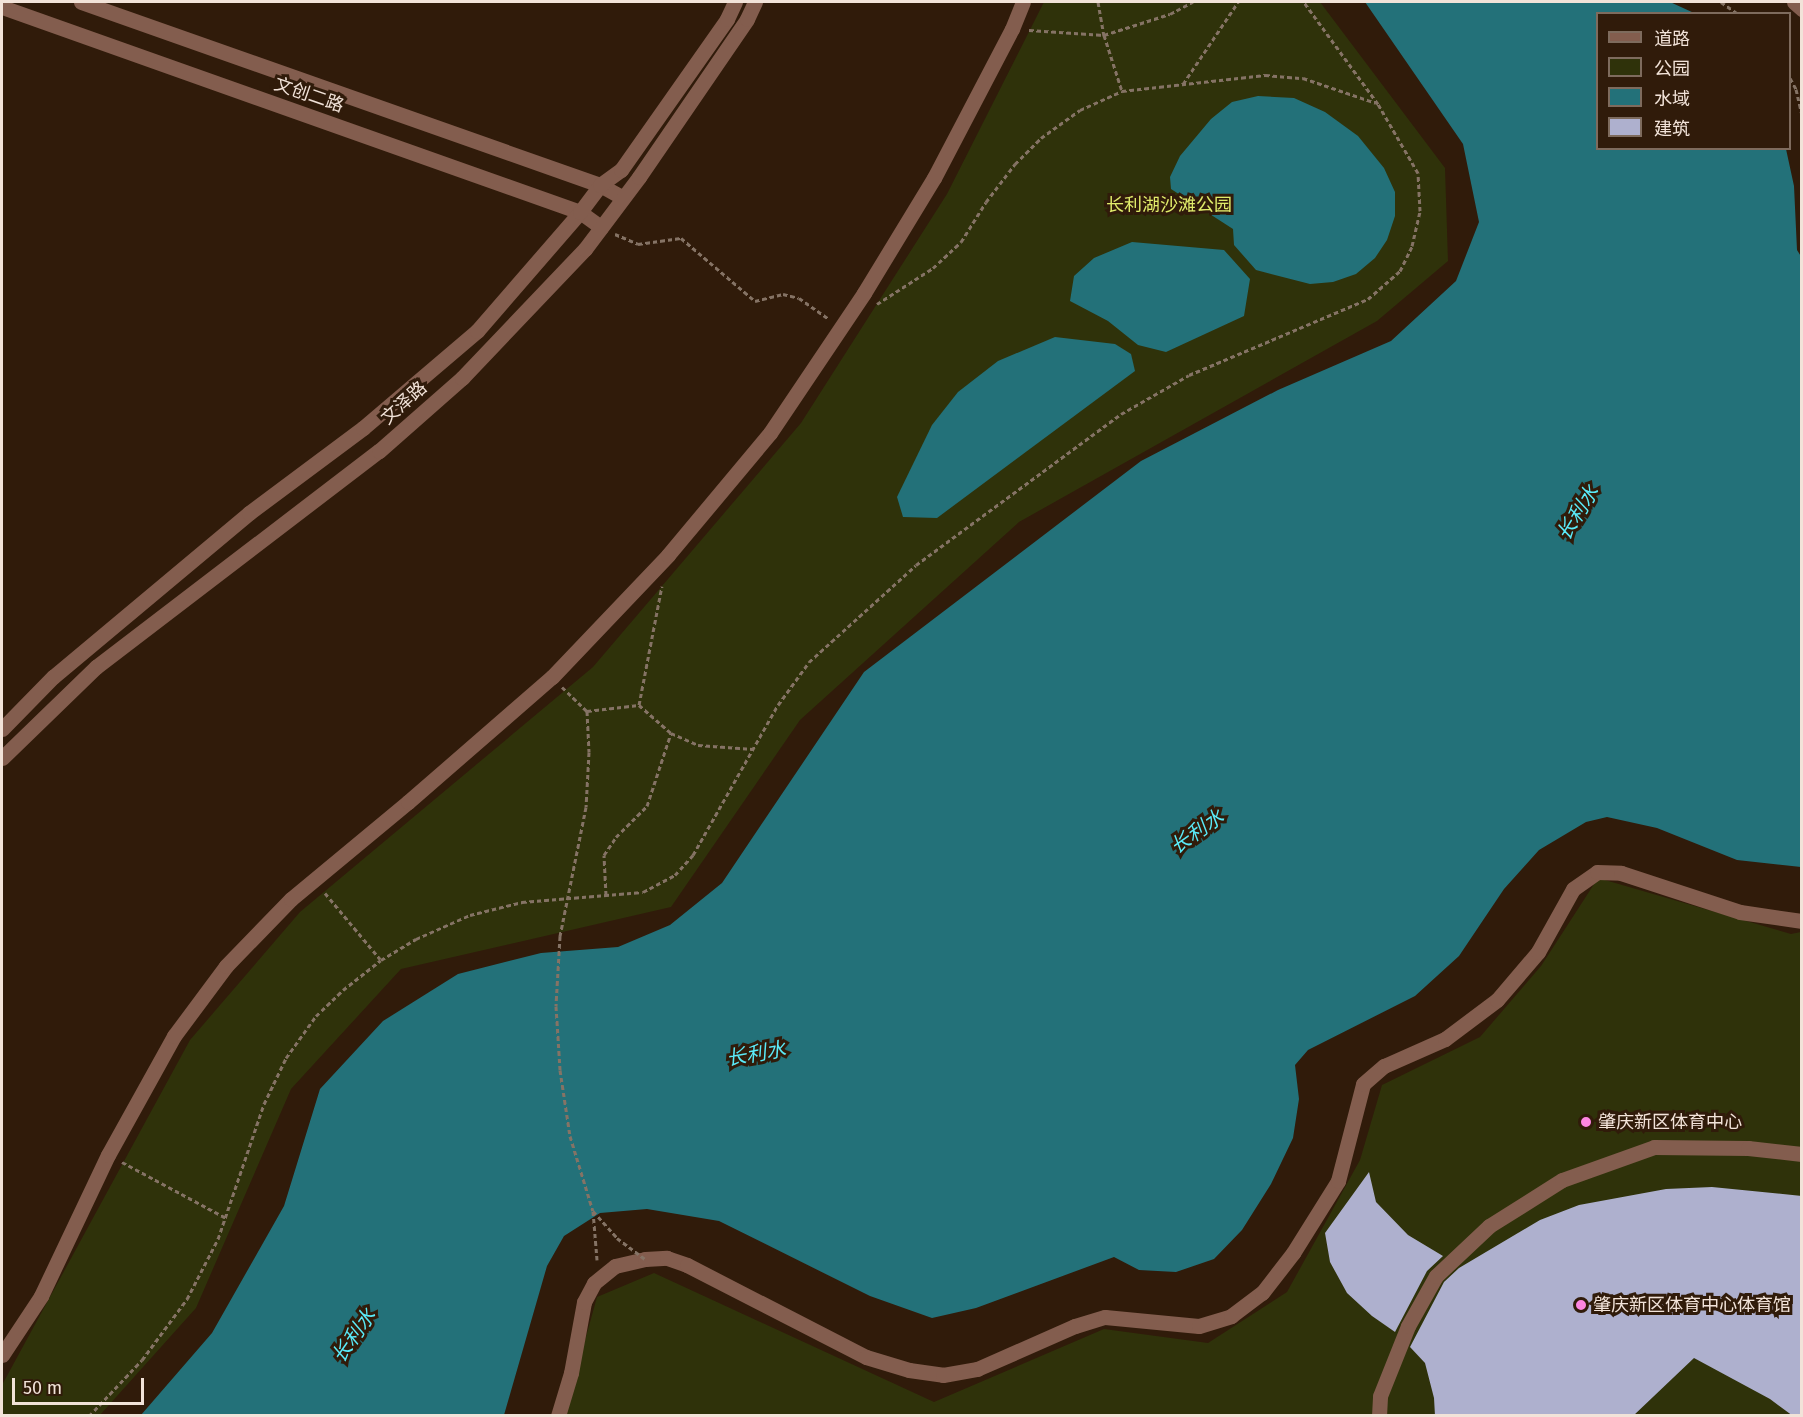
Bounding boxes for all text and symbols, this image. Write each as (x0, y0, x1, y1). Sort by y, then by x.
legend (1596, 12, 1791, 150)
text: 道路 (1654, 28, 1690, 50)
text: 公园 (1654, 58, 1690, 80)
street label: 文创二路 (271, 73, 347, 117)
text: 水域 (1654, 88, 1690, 110)
text: 建筑 (1654, 118, 1690, 140)
park label: 长利湖沙滩公园 (1106, 194, 1232, 216)
street label: 文泽路 (377, 377, 431, 429)
water label: 长利水 (1552, 481, 1604, 545)
water label: 长利水 (1166, 805, 1228, 859)
water label: 长利水 (724, 1037, 788, 1071)
place label: 肇庆新区体育中心 (1598, 1111, 1742, 1133)
marker: 肇庆新区体育中心 (1579, 1115, 1593, 1129)
place label: 肇庆新区体育中心体育馆 (1593, 1294, 1791, 1316)
marker: 肇庆新区体育中心体育馆 (1574, 1298, 1588, 1312)
water label: 长利水 (327, 1305, 381, 1367)
scale bar (15, 1366, 147, 1404)
text: 50 m (23, 1377, 62, 1399)

